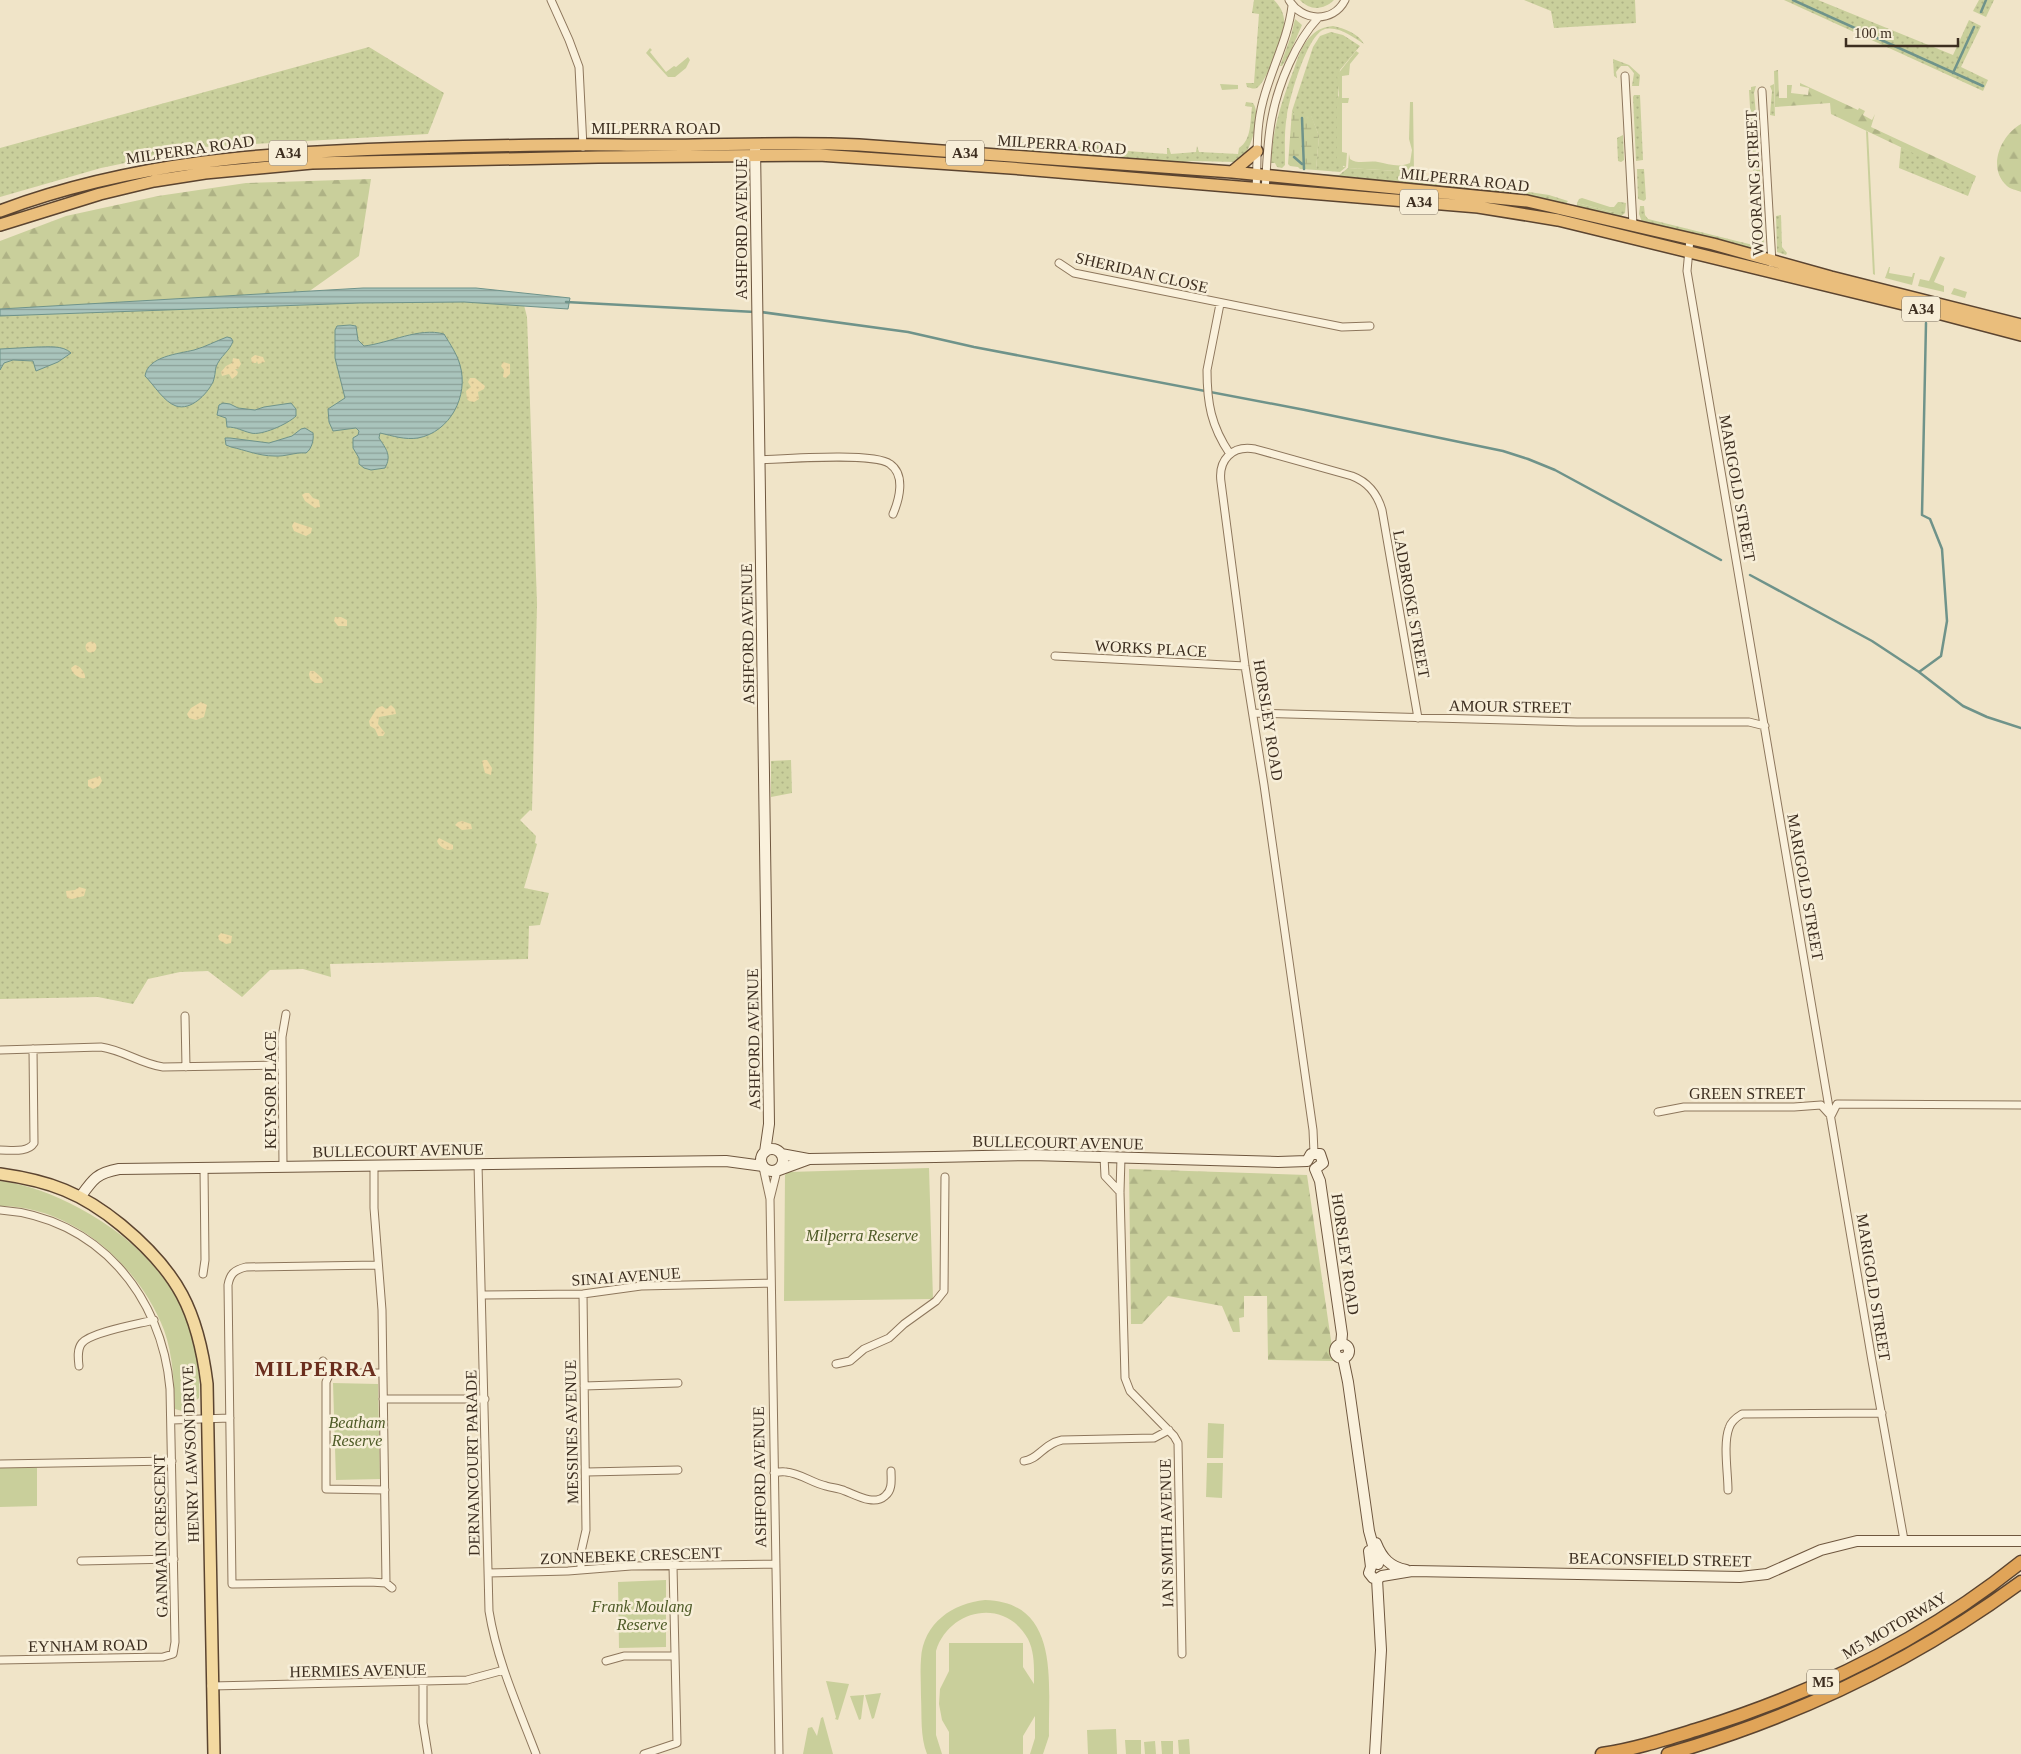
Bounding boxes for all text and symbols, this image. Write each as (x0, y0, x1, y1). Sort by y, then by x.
scale bar (1846, 15, 1958, 47)
text: 100 m (1854, 25, 1892, 41)
street label: WOORANG STREET (1742, 109, 1767, 256)
street label: MILPERRA ROAD (591, 120, 721, 137)
street label: MILPERRA ROAD (125, 132, 255, 167)
street label: MILPERRA ROAD (997, 132, 1127, 157)
road number: A34 (269, 140, 307, 166)
road number: A34 (946, 140, 984, 166)
street label: ASHFORD AVENUE (733, 158, 750, 300)
street label: MILPERRA ROAD (1400, 164, 1530, 195)
road number: A34 (1400, 190, 1438, 214)
street label: SHERIDAN CLOSE (1074, 249, 1210, 296)
road number: A34 (1902, 296, 1940, 322)
street label: MARIGOLD STREET (1716, 413, 1759, 563)
street label: LADBROKE STREET (1390, 529, 1433, 680)
street label: ASHFORD AVENUE (738, 563, 757, 705)
street label: WORKS PLACE (1094, 637, 1208, 660)
street label: HORSLEY ROAD (1251, 658, 1286, 782)
street label: AMOUR STREET (1449, 697, 1571, 716)
street label: MARIGOLD STREET (1784, 812, 1827, 962)
street label: ASHFORD AVENUE (744, 968, 763, 1110)
street label: KEYSOR PLACE (262, 1031, 279, 1149)
street label: GREEN STREET (1689, 1085, 1805, 1102)
street label: BULLECOURT AVENUE (972, 1133, 1144, 1152)
street label: BULLECOURT AVENUE (312, 1141, 484, 1160)
street label: HORSLEY ROAD (1329, 1192, 1362, 1316)
street label: MARIGOLD STREET (1853, 1212, 1894, 1362)
park label: Milperra Reserve (805, 1227, 918, 1245)
street label: SINAI AVENUE (571, 1264, 681, 1289)
district label: MILPERRA (255, 1357, 377, 1381)
street label: MESSINES AVENUE (562, 1360, 581, 1504)
street label: HENRY LAWSON DRIVE (179, 1365, 202, 1543)
street label: DERNANCOURT PARADE (462, 1370, 483, 1556)
street label: ASHFORD AVENUE (750, 1406, 769, 1548)
park label: Beatham Reserve (329, 1414, 385, 1449)
street label: GANMAIN CRESCENT (151, 1454, 170, 1618)
street label: IAN SMITH AVENUE (1157, 1458, 1176, 1608)
street label: ZONNEBEKE CRESCENT (540, 1544, 722, 1567)
street label: BEACONSFIELD STREET (1569, 1549, 1752, 1570)
street label: M5 MOTORWAY (1839, 1588, 1950, 1662)
park label: Frank Moulang Reserve (591, 1598, 692, 1633)
street label: EYNHAM ROAD (28, 1636, 148, 1655)
street label: HERMIES AVENUE (289, 1661, 427, 1680)
road number: M5 (1807, 1670, 1839, 1694)

